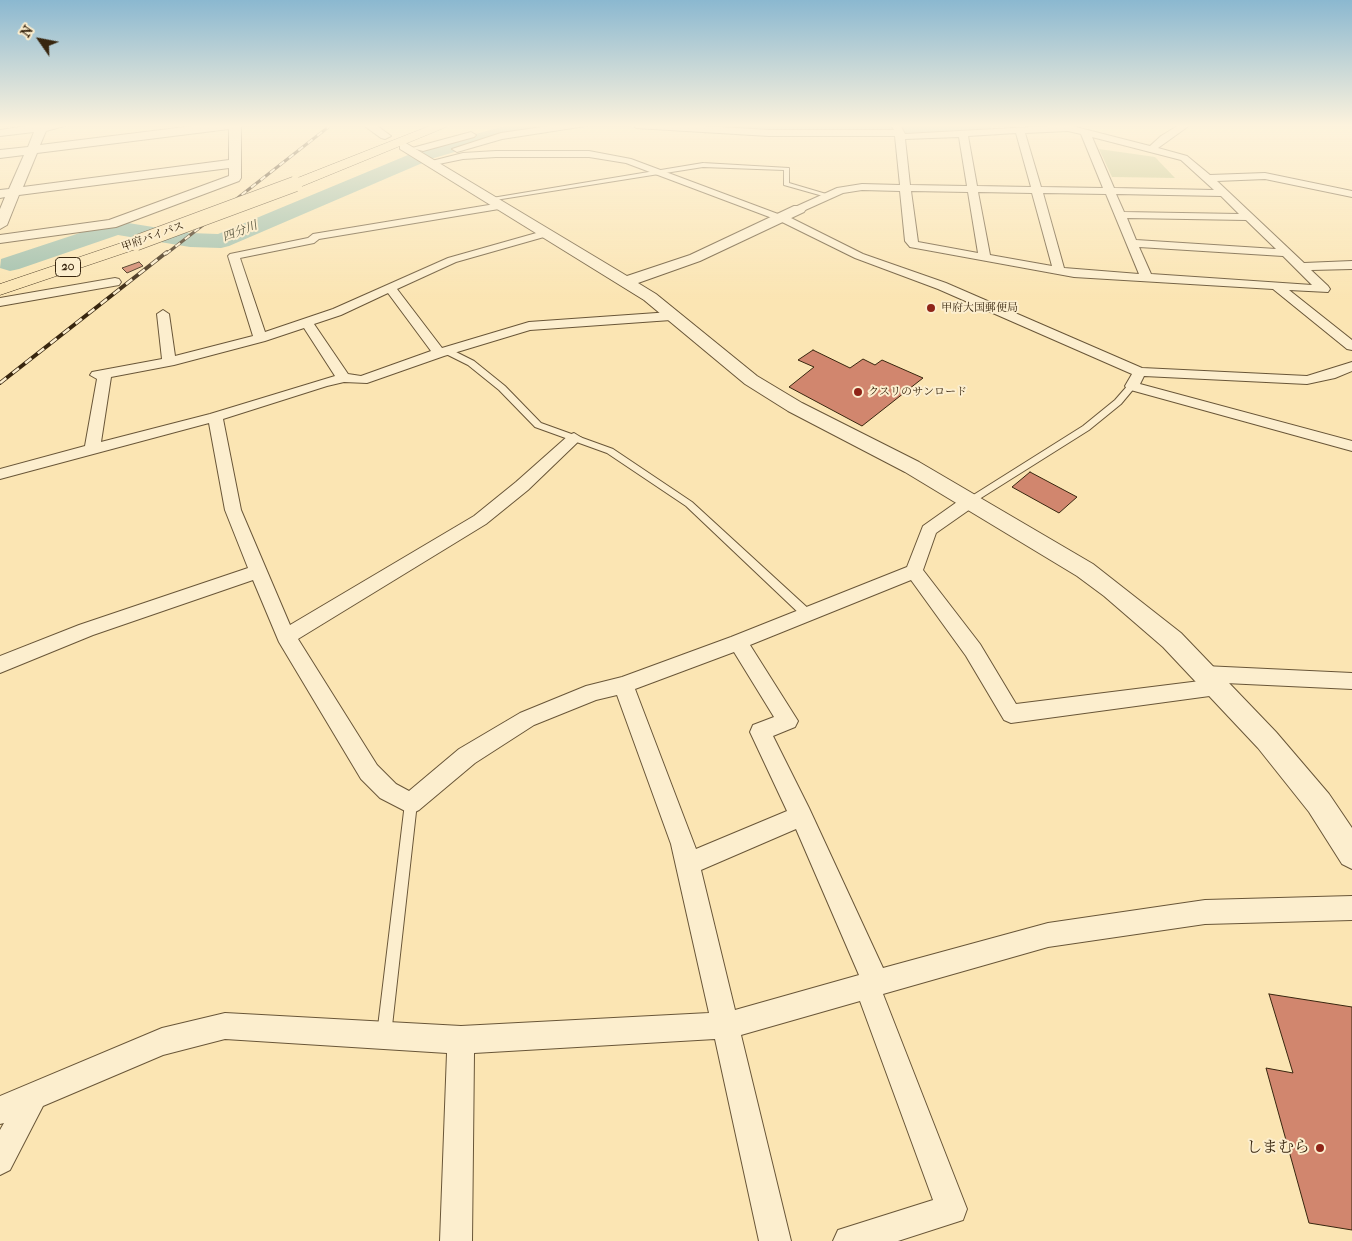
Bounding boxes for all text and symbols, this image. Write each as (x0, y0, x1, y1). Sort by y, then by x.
north arrow (15, 15, 65, 65)
text: N (17, 22, 37, 41)
water label: 四分川 (221, 219, 259, 245)
street label: 甲府バイパス (120, 220, 186, 254)
road number: 20 (56, 258, 80, 276)
place label: 甲府大国郵便局 (941, 301, 1018, 315)
marker: 甲府大国郵便局 (925, 302, 937, 314)
place label: クスリのサンロード (868, 385, 967, 399)
marker: クスリのサンロード (852, 386, 864, 398)
place label: しまむら (1246, 1138, 1310, 1158)
marker: しまむら (1314, 1142, 1326, 1154)

